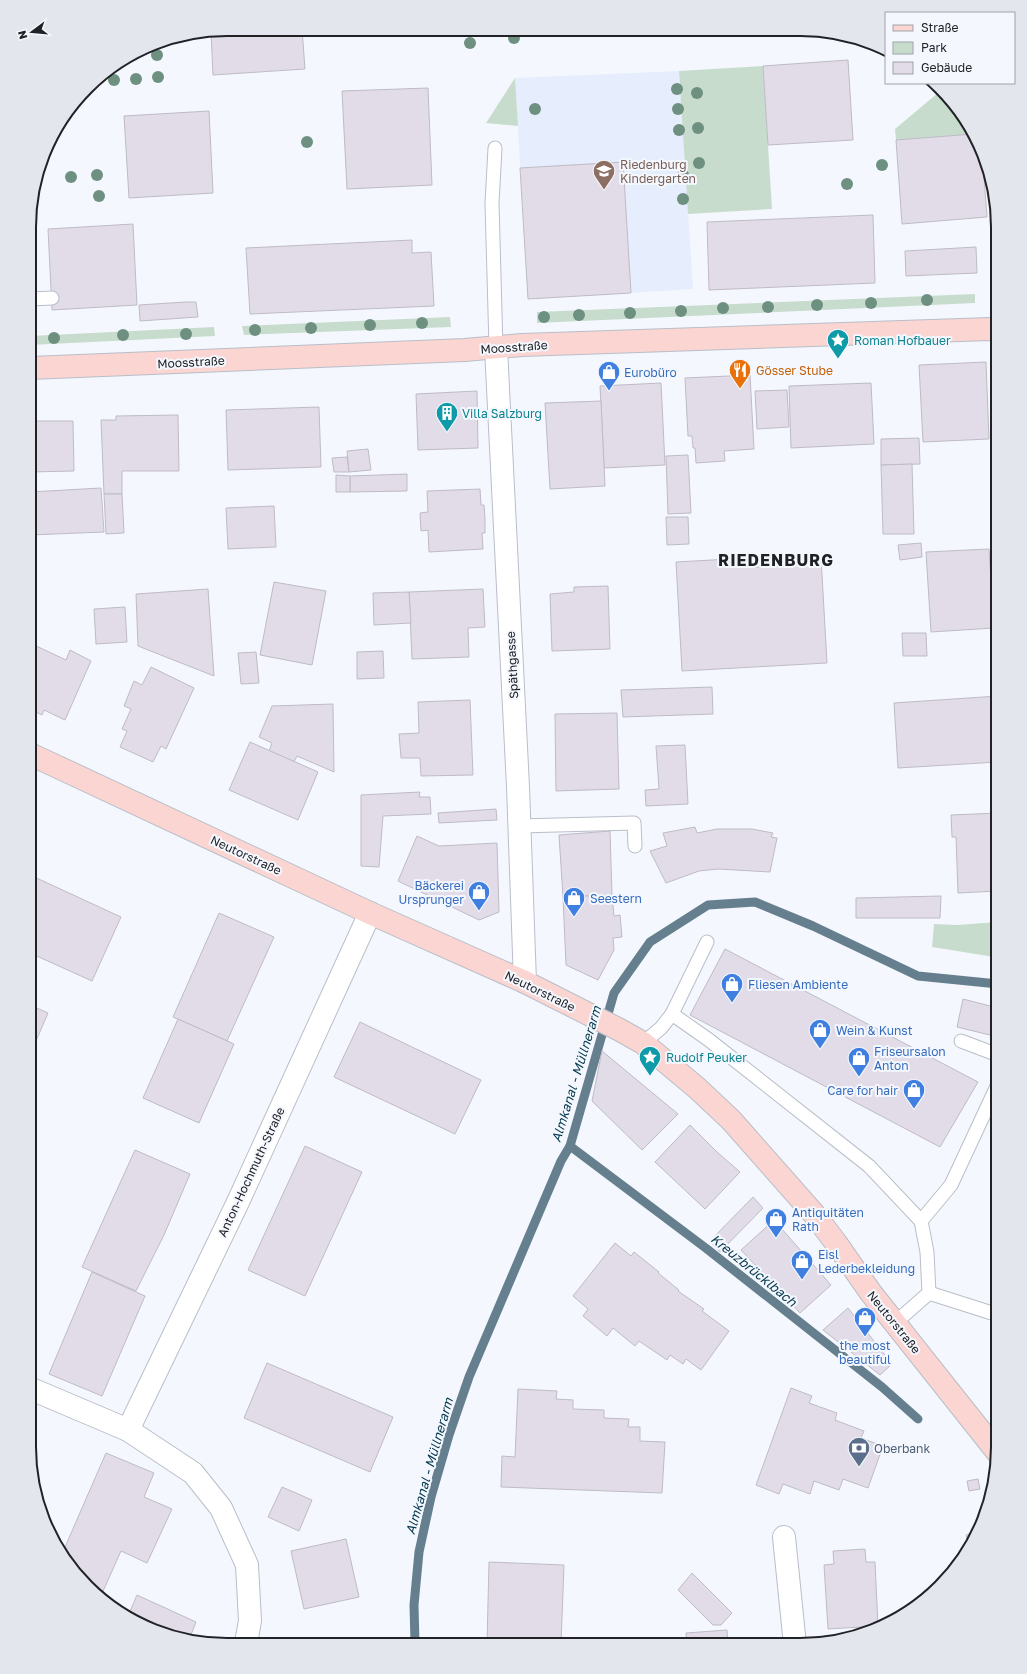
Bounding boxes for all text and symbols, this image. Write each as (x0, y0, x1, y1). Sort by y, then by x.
north arrow (12, 12, 52, 52)
legend (885, 12, 1015, 84)
text: Straße (921, 20, 959, 35)
text: N (15, 29, 29, 41)
text: Park (921, 40, 947, 55)
text: Gebäude (921, 60, 972, 75)
place label: Riedenburg Kindergarten (620, 157, 696, 186)
school or university icon: Riedenburg Kindergarten (591, 158, 617, 191)
place icon: Roman Hofbauer (825, 327, 851, 360)
place label: Roman Hofbauer (854, 333, 951, 348)
street label: Moosstraße (480, 337, 548, 357)
street label: Moosstraße (157, 353, 225, 371)
restaurant icon: Gösser Stube (727, 357, 753, 390)
shop icon: Eurobüro (596, 359, 622, 392)
place label: Gösser Stube (756, 363, 833, 378)
place label: Eurobüro (624, 365, 677, 380)
building icon: Villa Salzburg (434, 400, 460, 433)
place label: Villa Salzburg (462, 406, 542, 421)
district label: RIEDENBURG (718, 550, 834, 570)
street label: Späthgasse (503, 631, 521, 699)
street label: Neutorstraße (208, 832, 284, 878)
place label: Bäckerei Ursprunger (398, 878, 464, 907)
shop icon: Bäckerei Ursprunger (466, 879, 492, 912)
shop icon: Seestern (561, 885, 587, 918)
place label: Seestern (590, 891, 642, 906)
street label: Neutorstraße (502, 968, 578, 1015)
shop icon: Fliesen Ambiente (719, 971, 745, 1004)
place label: Fliesen Ambiente (748, 977, 848, 992)
water label: Almkanal - Müllnerarm (548, 1004, 604, 1144)
shop icon: Wein & Kunst (807, 1017, 833, 1050)
place label: Wein & Kunst (836, 1023, 913, 1038)
place icon: Rudolf Peuker (637, 1044, 663, 1077)
place label: Friseursalon Anton (874, 1044, 946, 1073)
shop icon: Friseursalon Anton (846, 1045, 872, 1078)
place label: Rudolf Peuker (666, 1050, 747, 1065)
shop icon: Care for hair (901, 1077, 927, 1110)
place label: Care for hair (827, 1083, 898, 1098)
street label: Anton-Hochmuth-Straße (214, 1105, 288, 1239)
place label: Antiquitäten Rath (792, 1205, 864, 1234)
shop icon: Antiquitäten Rath (763, 1206, 789, 1239)
water label: Kreuzbrücklbach (708, 1230, 801, 1310)
place label: Eisl Lederbekleidung (818, 1247, 915, 1276)
shop icon: Eisl Lederbekleidung (789, 1248, 815, 1281)
street label: Neutorstraße (864, 1288, 924, 1356)
shop icon: the most beautiful (852, 1305, 878, 1338)
place label: the most beautiful (839, 1338, 891, 1367)
water label: Almkanal - Müllnerarm (402, 1395, 456, 1536)
bank icon: Oberbank (846, 1435, 872, 1468)
place label: Oberbank (874, 1441, 930, 1456)

